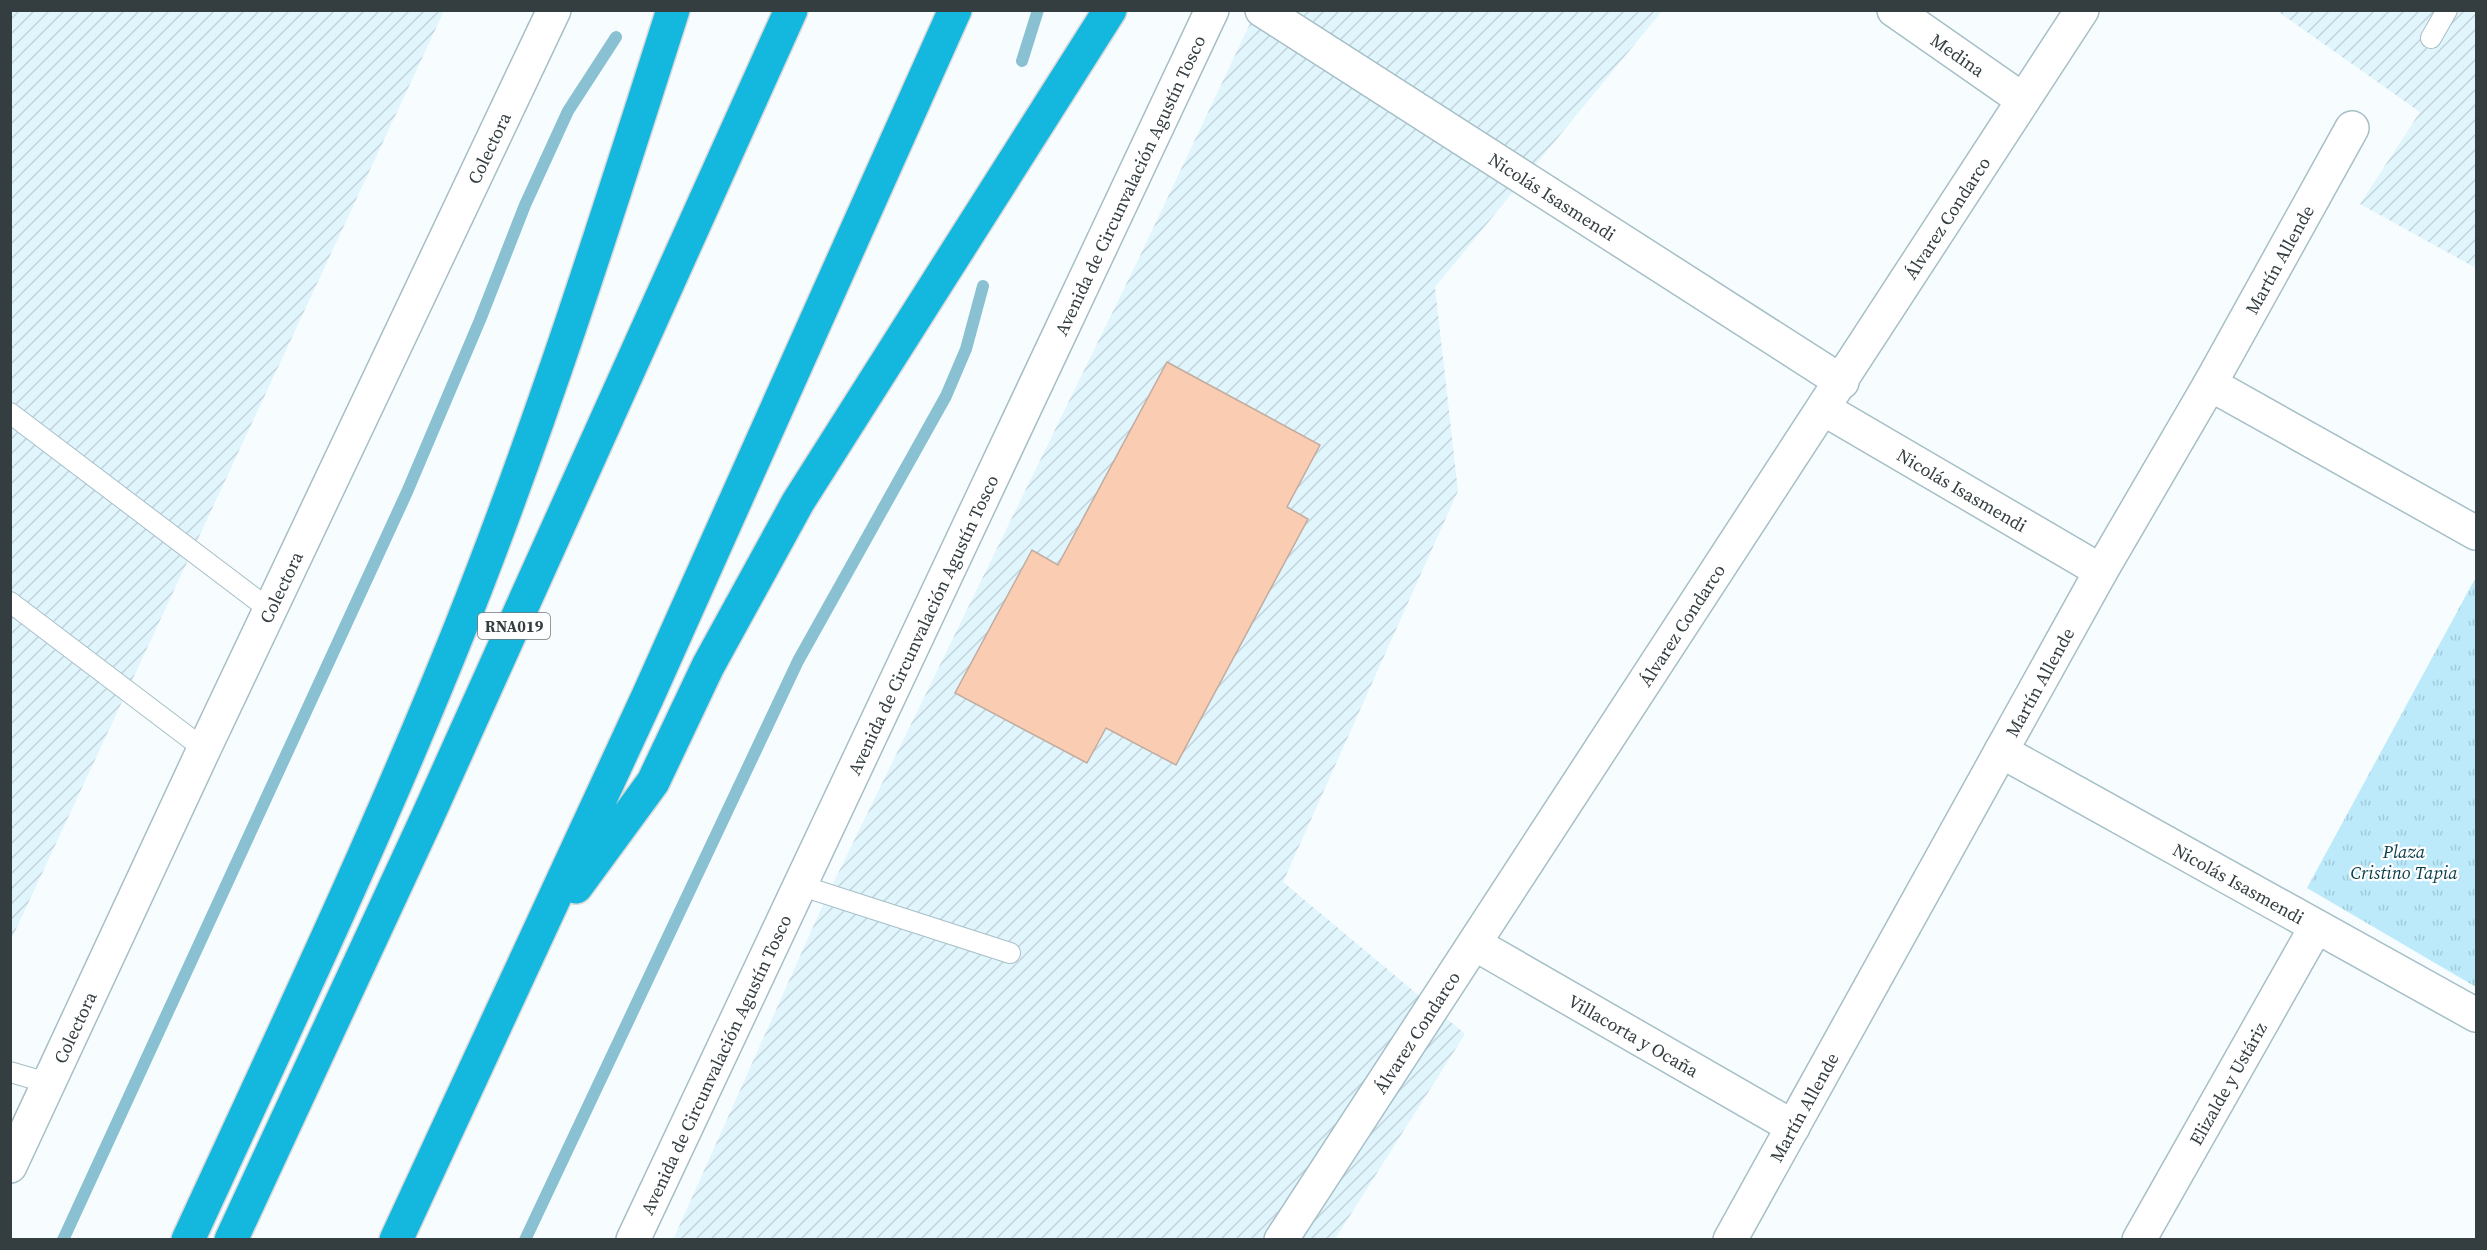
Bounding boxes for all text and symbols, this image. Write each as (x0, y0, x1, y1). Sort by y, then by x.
street label: Medina (1926, 27, 1991, 83)
street label: Avenida de Circunvalación Agustín Tosco (1048, 31, 1211, 339)
street label: Colectora (461, 107, 517, 188)
street label: Nicolás Isasmendi (1484, 146, 1621, 246)
street label: Álvarez Condarco (1898, 151, 1996, 284)
street label: Martín Allende (2239, 200, 2320, 319)
street label: Nicolás Isasmendi (1893, 442, 2032, 538)
street label: Avenida de Circunvalación Agustín Tosco (841, 470, 1004, 779)
street label: Colectora (253, 546, 309, 627)
street label: Álvarez Condarco (1632, 559, 1731, 691)
road number: RNA019 (478, 613, 550, 639)
street label: Martín Allende (1999, 623, 2080, 741)
street label: Nicolás Isasmendi (2169, 837, 2309, 930)
park label: Plaza Cristino Tapia (2350, 839, 2458, 885)
street label: Avenida de Circunvalación Agustín Tosco (634, 910, 797, 1219)
street label: Álvarez Condarco (1367, 966, 1465, 1098)
street label: Colectora (47, 986, 102, 1067)
street label: Villacorta y Ocaña (1564, 988, 1704, 1083)
street label: Elizalde y Ustáriz (2183, 1017, 2272, 1149)
street label: Martín Allende (1763, 1048, 1844, 1166)

